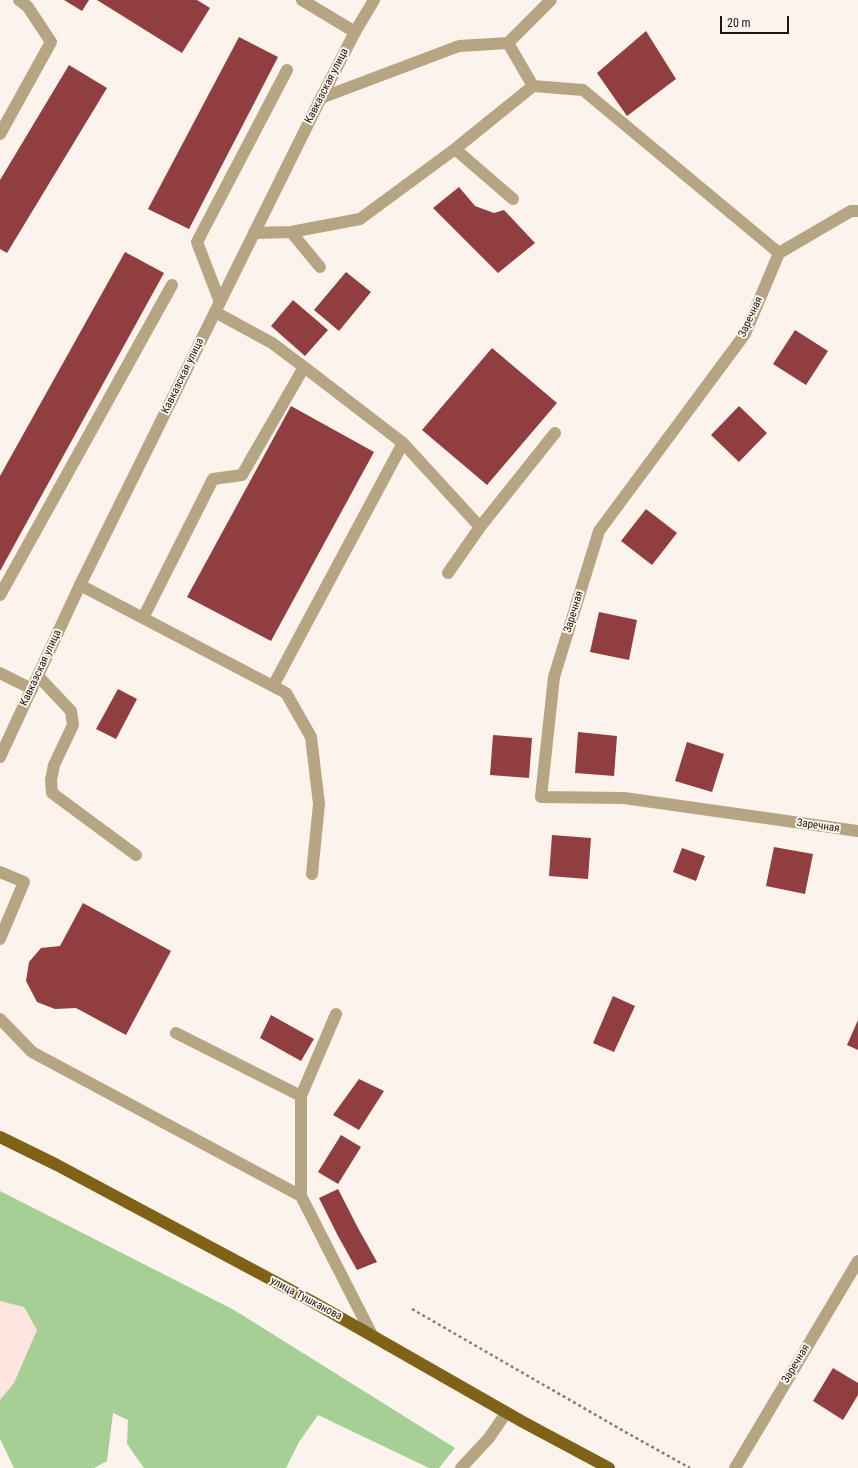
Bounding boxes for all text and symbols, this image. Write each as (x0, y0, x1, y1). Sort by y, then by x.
scale bar (722, 8, 791, 34)
text: 20 m (727, 16, 751, 30)
street label: Кавказская улица (302, 46, 352, 126)
street label: Заречная (736, 295, 766, 339)
street label: Кавказская улица (159, 336, 207, 416)
street label: Заречная (561, 590, 587, 634)
street label: Кавказская улица (18, 628, 64, 708)
street label: Заречная (796, 816, 840, 836)
street label: улица Тушканова (268, 1275, 344, 1323)
street label: Заречная (779, 1342, 813, 1386)

